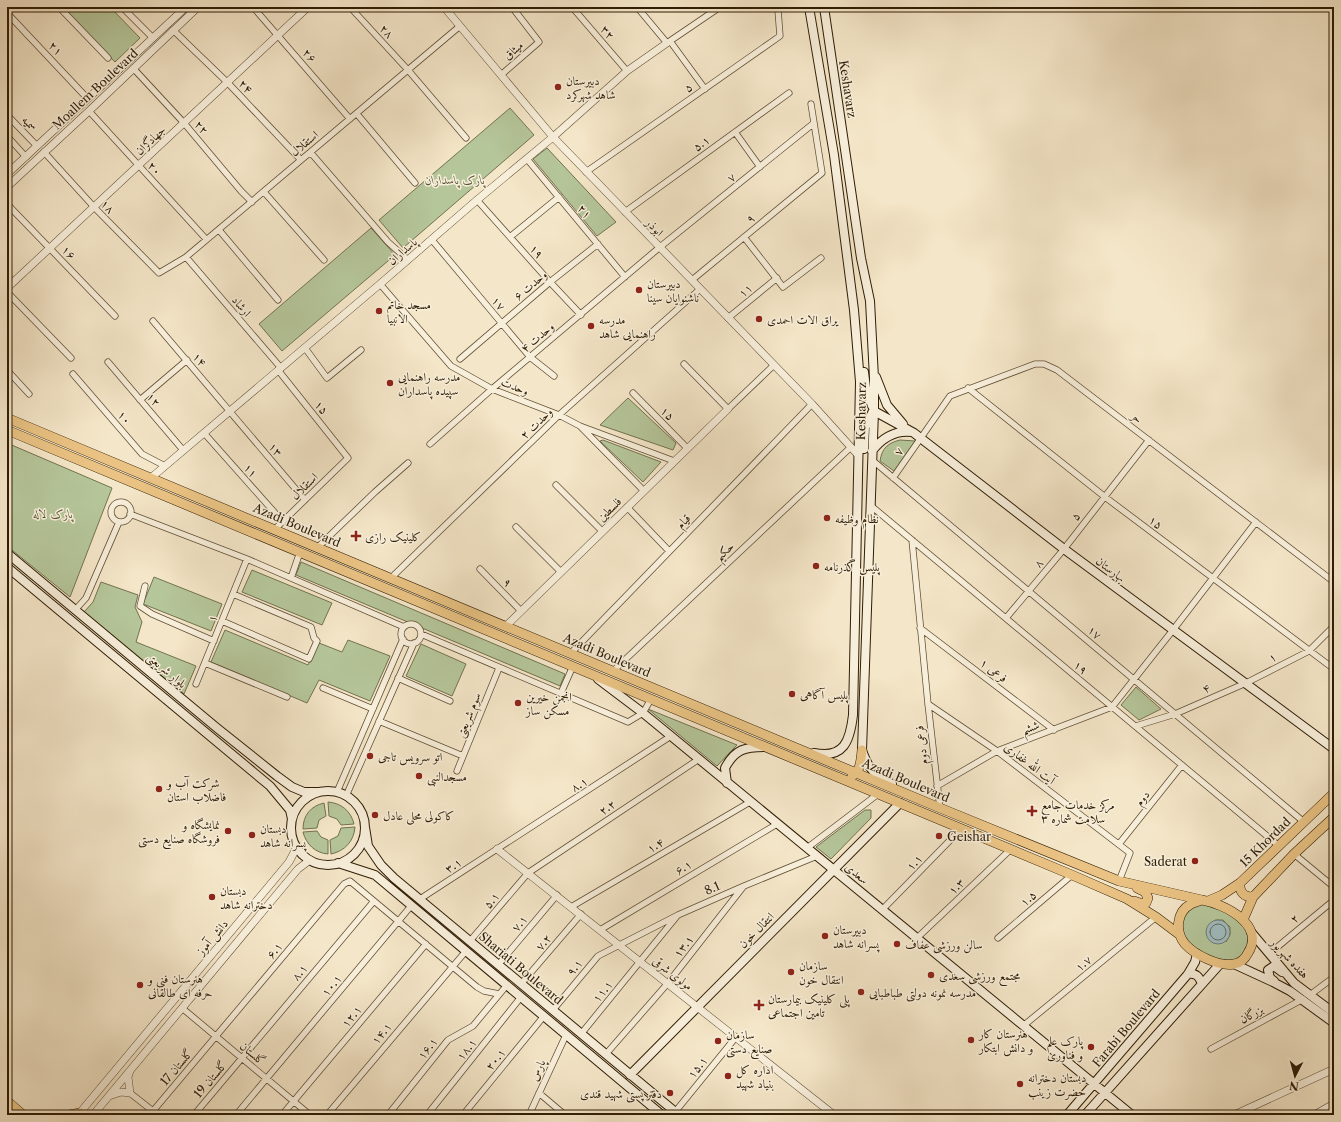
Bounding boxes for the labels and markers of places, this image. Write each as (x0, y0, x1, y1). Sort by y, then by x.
place label: دبیرستان‌ شاهد شهرکرد (566, 73, 616, 103)
marker: دبیرستان‌ شاهد شهرکرد (553, 82, 563, 92)
place label: دبیرستان ناشنوایان سینا (647, 276, 699, 306)
marker: دبیرستان ناشنوایان سینا (634, 285, 644, 295)
place label: مسجد خاتم الانبیا (387, 297, 431, 326)
marker: مسجد خاتم الانبیا (374, 306, 384, 316)
place label: مدرسه راهنمایی شاهد (599, 312, 656, 342)
place label: یراق الات احمدی (767, 312, 839, 327)
marker: یراق الات احمدی (754, 314, 764, 324)
marker: مدرسه راهنمایی شاهد (586, 321, 596, 331)
place label: مدرسه راهنمایی سپیده پاسداران (398, 369, 461, 400)
marker: مدرسه راهنمایی سپیده پاسداران (385, 378, 395, 388)
place label: نظام وظیفه (835, 511, 879, 530)
marker: نظام وظیفه (822, 513, 832, 523)
place label: کلینیک رازی (365, 529, 421, 544)
marker: کلینیک رازی (350, 530, 362, 542)
place label: پلیس گذرنامه (824, 558, 880, 576)
marker: پلیس گذرنامه (811, 561, 821, 571)
place label: پلیس آگاهی (800, 687, 849, 704)
place label: انجمن خیرین مسکن ساز (525, 689, 572, 720)
marker: پلیس آگاهی (787, 689, 797, 699)
marker: انجمن خیرین مسکن ساز (513, 698, 523, 708)
place label: اتو سرویس تاجی (378, 749, 443, 766)
marker: اتو سرویس تاجی (365, 751, 375, 761)
place label: مسجدالنبی (427, 769, 467, 787)
marker: مسجدالنبی (414, 771, 424, 781)
place label: شرکت آب و فاضلاب استان (165, 775, 226, 805)
marker: شرکت آب و فاضلاب استان (154, 784, 164, 794)
place label: مرکز خدمات جامع سلامت شماره ۳ (1041, 797, 1115, 826)
marker: مرکز خدمات جامع سلامت شماره ۳ (1026, 805, 1038, 817)
place label: کاکولی محلی عادل (383, 808, 455, 825)
marker: کاکولی محلی عادل (370, 810, 380, 820)
place label: نمایشگاه و فروشگاه صنایع دستی (138, 817, 220, 850)
place label: دبستان پسرانه شاهد (260, 821, 307, 852)
marker: نمایشگاه و فروشگاه صنایع دستی (223, 826, 233, 836)
place label: Geishar (947, 829, 991, 844)
marker: دبستان پسرانه شاهد (247, 830, 257, 840)
marker: Geishar (934, 831, 944, 841)
place label: Saderat (1144, 854, 1188, 869)
marker: Saderat (1190, 856, 1200, 866)
place label: دبستان دخترانه شاهد (220, 883, 273, 912)
marker: دبستان دخترانه شاهد (207, 892, 217, 902)
place label: دبیرستان پسرانه شاهد (833, 922, 880, 953)
marker: دبیرستان پسرانه شاهد (820, 931, 830, 941)
place label: سالن ورزشی عفاف (905, 937, 983, 954)
marker: سالن ورزشی عفاف (892, 939, 902, 949)
place label: سازمان انتقال خون (799, 958, 844, 988)
marker: سازمان انتقال خون (786, 967, 796, 977)
place label: مجتمع ورزشی سعدی (939, 968, 1021, 987)
marker: مجتمع ورزشی سعدی (926, 970, 936, 980)
place label: هنرستان فنی و حرفه ای طالقانی (146, 971, 213, 1000)
marker: هنرستان فنی و حرفه ای طالقانی (135, 980, 145, 990)
place label: مدرسه نمونه دولتی طباطبایی (869, 985, 976, 1002)
marker: مدرسه نمونه دولتی طباطبایی (856, 987, 866, 997)
place label: پلی کلینیک بیمارستان تامین اجتماعی (768, 991, 850, 1020)
marker: پلی کلینیک بیمارستان تامین اجتماعی (753, 999, 765, 1011)
place label: هنرستان کار و دانش ابتکار (978, 1026, 1034, 1057)
place label: سازمان صنایع دستی (726, 1027, 772, 1060)
place label: پارک علم و فناوری (1047, 1033, 1084, 1063)
marker: هنرستان کار و دانش ابتکار (966, 1035, 976, 1045)
marker: سازمان صنایع دستی (713, 1036, 723, 1046)
marker: پارک علم و فناوری (1086, 1042, 1096, 1052)
place label: اداره کل بنیاد شهید (736, 1062, 774, 1092)
place label: دبستان دخترانه حضرت زینب (1028, 1070, 1086, 1100)
marker: اداره کل بنیاد شهید (723, 1071, 733, 1081)
marker: دبستان دخترانه حضرت زینب (1015, 1079, 1025, 1089)
place label: دفتر پستی شهید قندی (580, 1086, 662, 1103)
marker: دفتر پستی شهید قندی (665, 1088, 675, 1098)

